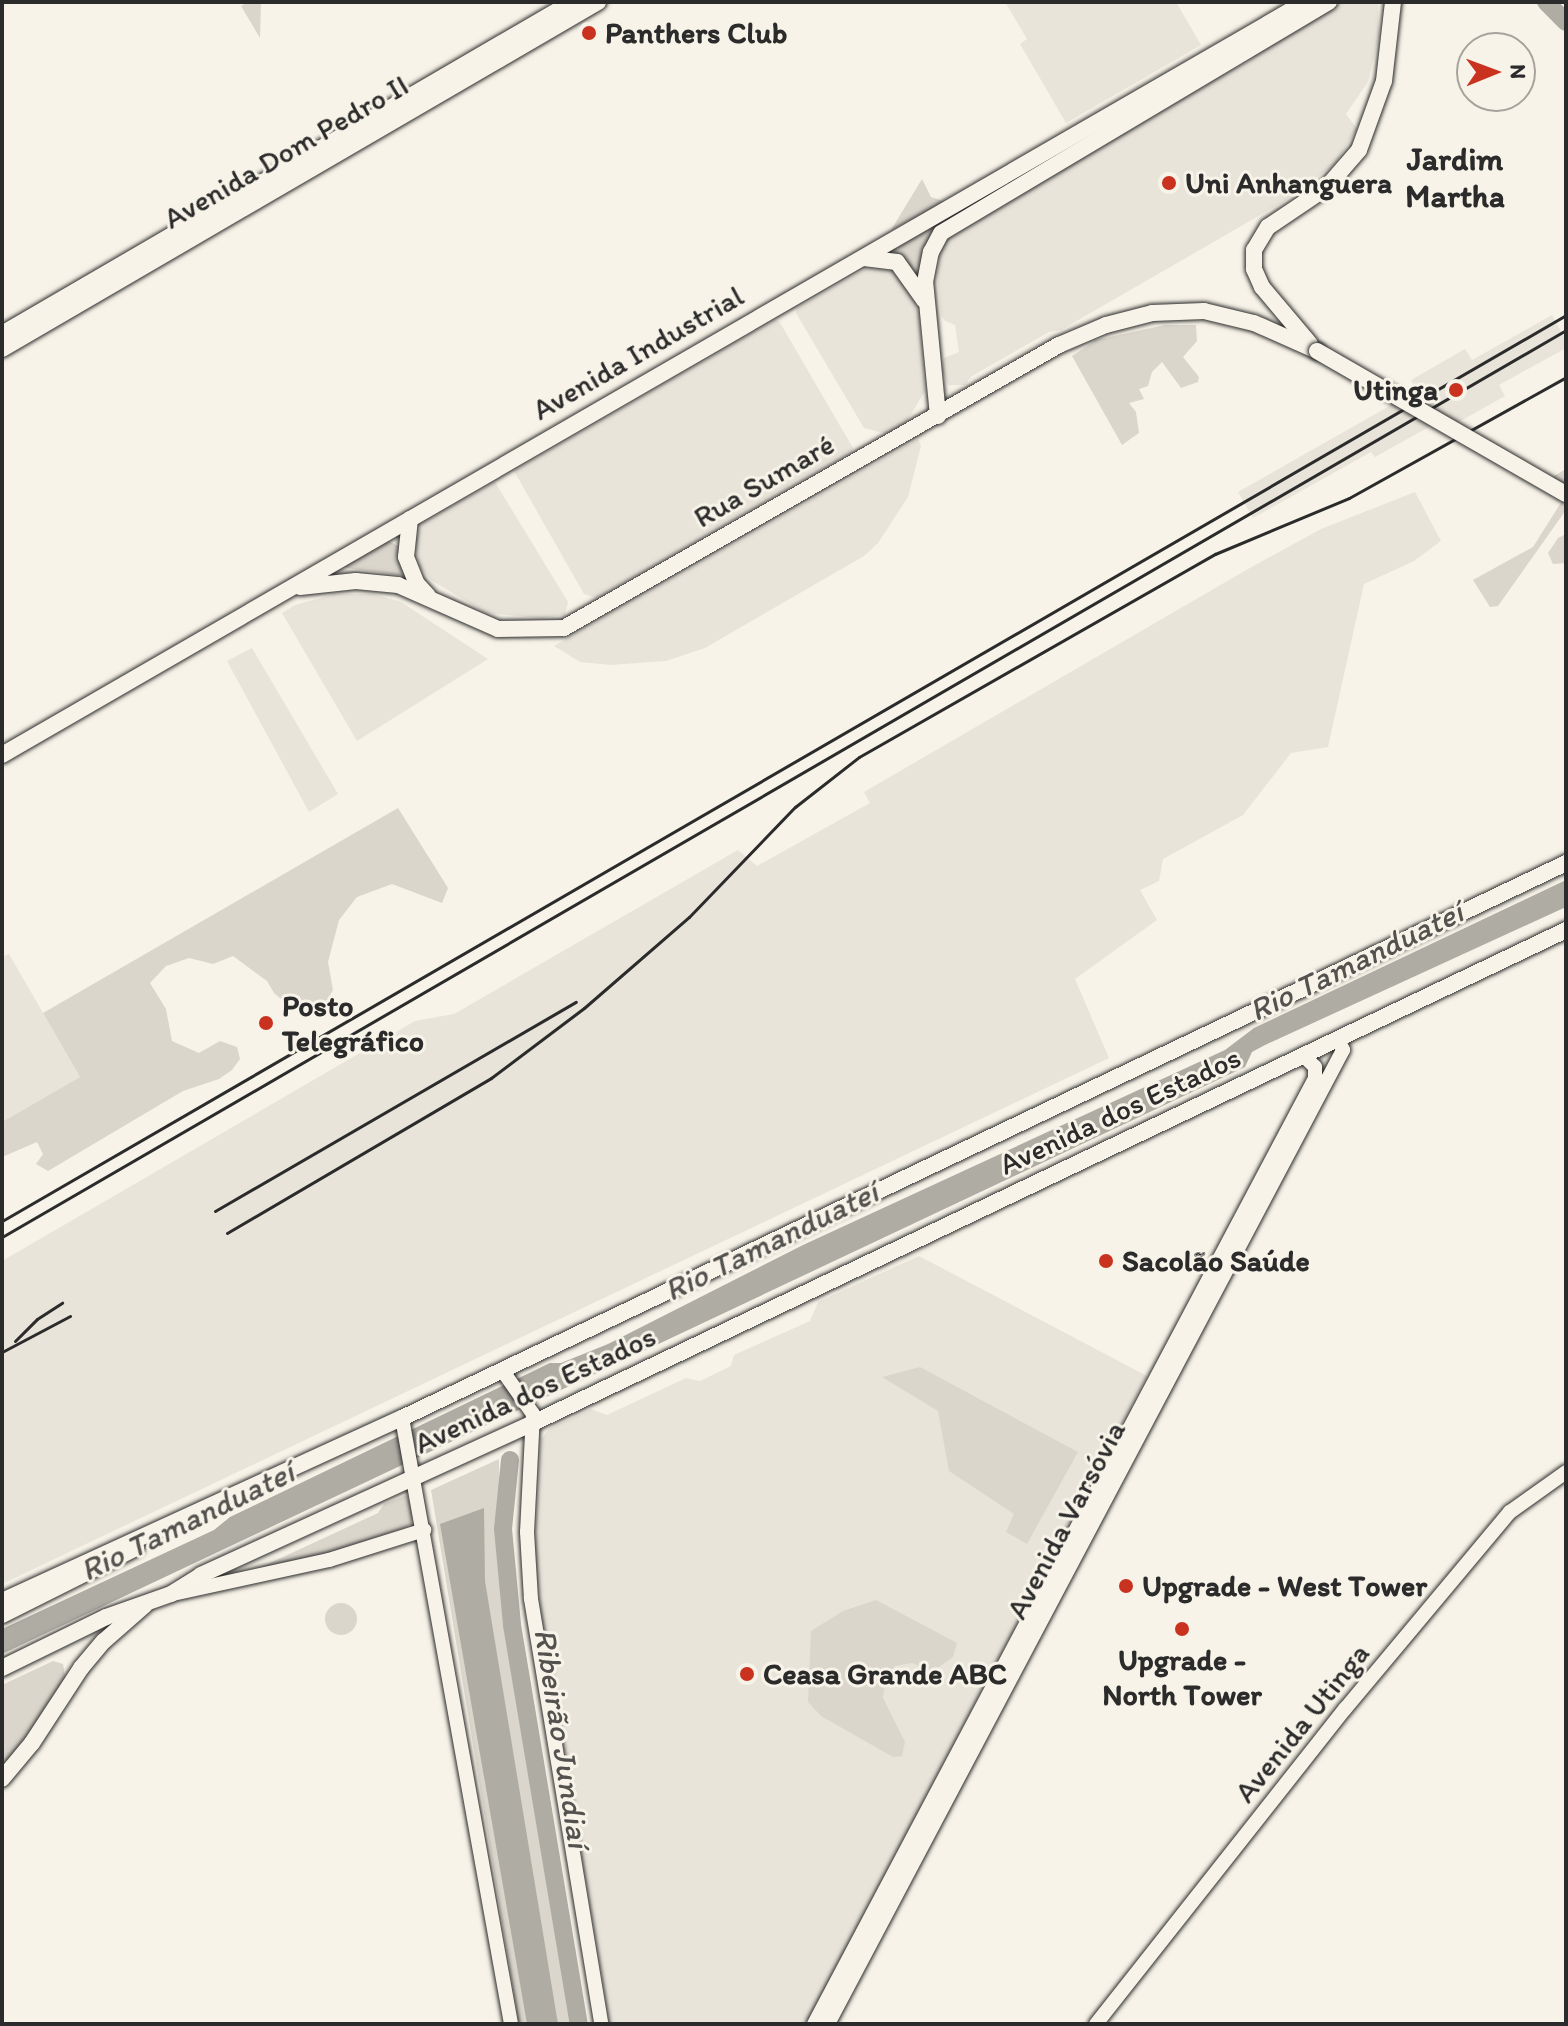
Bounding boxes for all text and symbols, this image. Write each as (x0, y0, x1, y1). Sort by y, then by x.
place label: Panthers Club (605, 15, 787, 51)
marker: Panthers Club (580, 24, 598, 42)
north arrow (1456, 32, 1536, 112)
text: N (1505, 64, 1532, 79)
street label: Avenida Dom Pedro II (158, 67, 414, 237)
district label: Jardim Martha (1405, 141, 1505, 216)
place label: Uni Anhanguera (1185, 165, 1394, 201)
marker: Uni Anhanguera (1160, 174, 1178, 192)
street label: Avenida Industrial (526, 278, 750, 428)
place label: Utinga (1353, 372, 1438, 408)
marker: Utinga (1445, 379, 1467, 401)
street label: Rua Sumaré (688, 427, 840, 535)
water label: Rio Tamanduateí (1245, 893, 1467, 1029)
place label: Posto Telegráfico (282, 988, 424, 1058)
marker: Posto Telegráfico (257, 1014, 275, 1032)
street label: Avenida dos Estados (993, 1039, 1247, 1183)
water label: Rio Tamanduateí (660, 1173, 882, 1309)
place label: Sacolão Saúde (1122, 1243, 1310, 1279)
marker: Sacolão Saúde (1097, 1252, 1115, 1270)
street label: Avenida dos Estados (408, 1318, 662, 1462)
street label: Avenida Varsóvia (999, 1415, 1133, 1625)
water label: Rio Tamanduateí (76, 1453, 298, 1589)
place label: Upgrade - West Tower (1142, 1568, 1422, 1604)
marker: Upgrade - West Tower (1117, 1577, 1135, 1595)
marker: Upgrade - North Tower (1173, 1620, 1191, 1638)
water label: Ribeirão Jundiaí (526, 1626, 598, 1850)
street label: Avenida Utinga (1227, 1636, 1377, 1810)
place label: Upgrade - North Tower (1104, 1642, 1260, 1712)
place label: Ceasa Grande ABC (763, 1656, 1006, 1692)
marker: Ceasa Grande ABC (738, 1665, 756, 1683)

